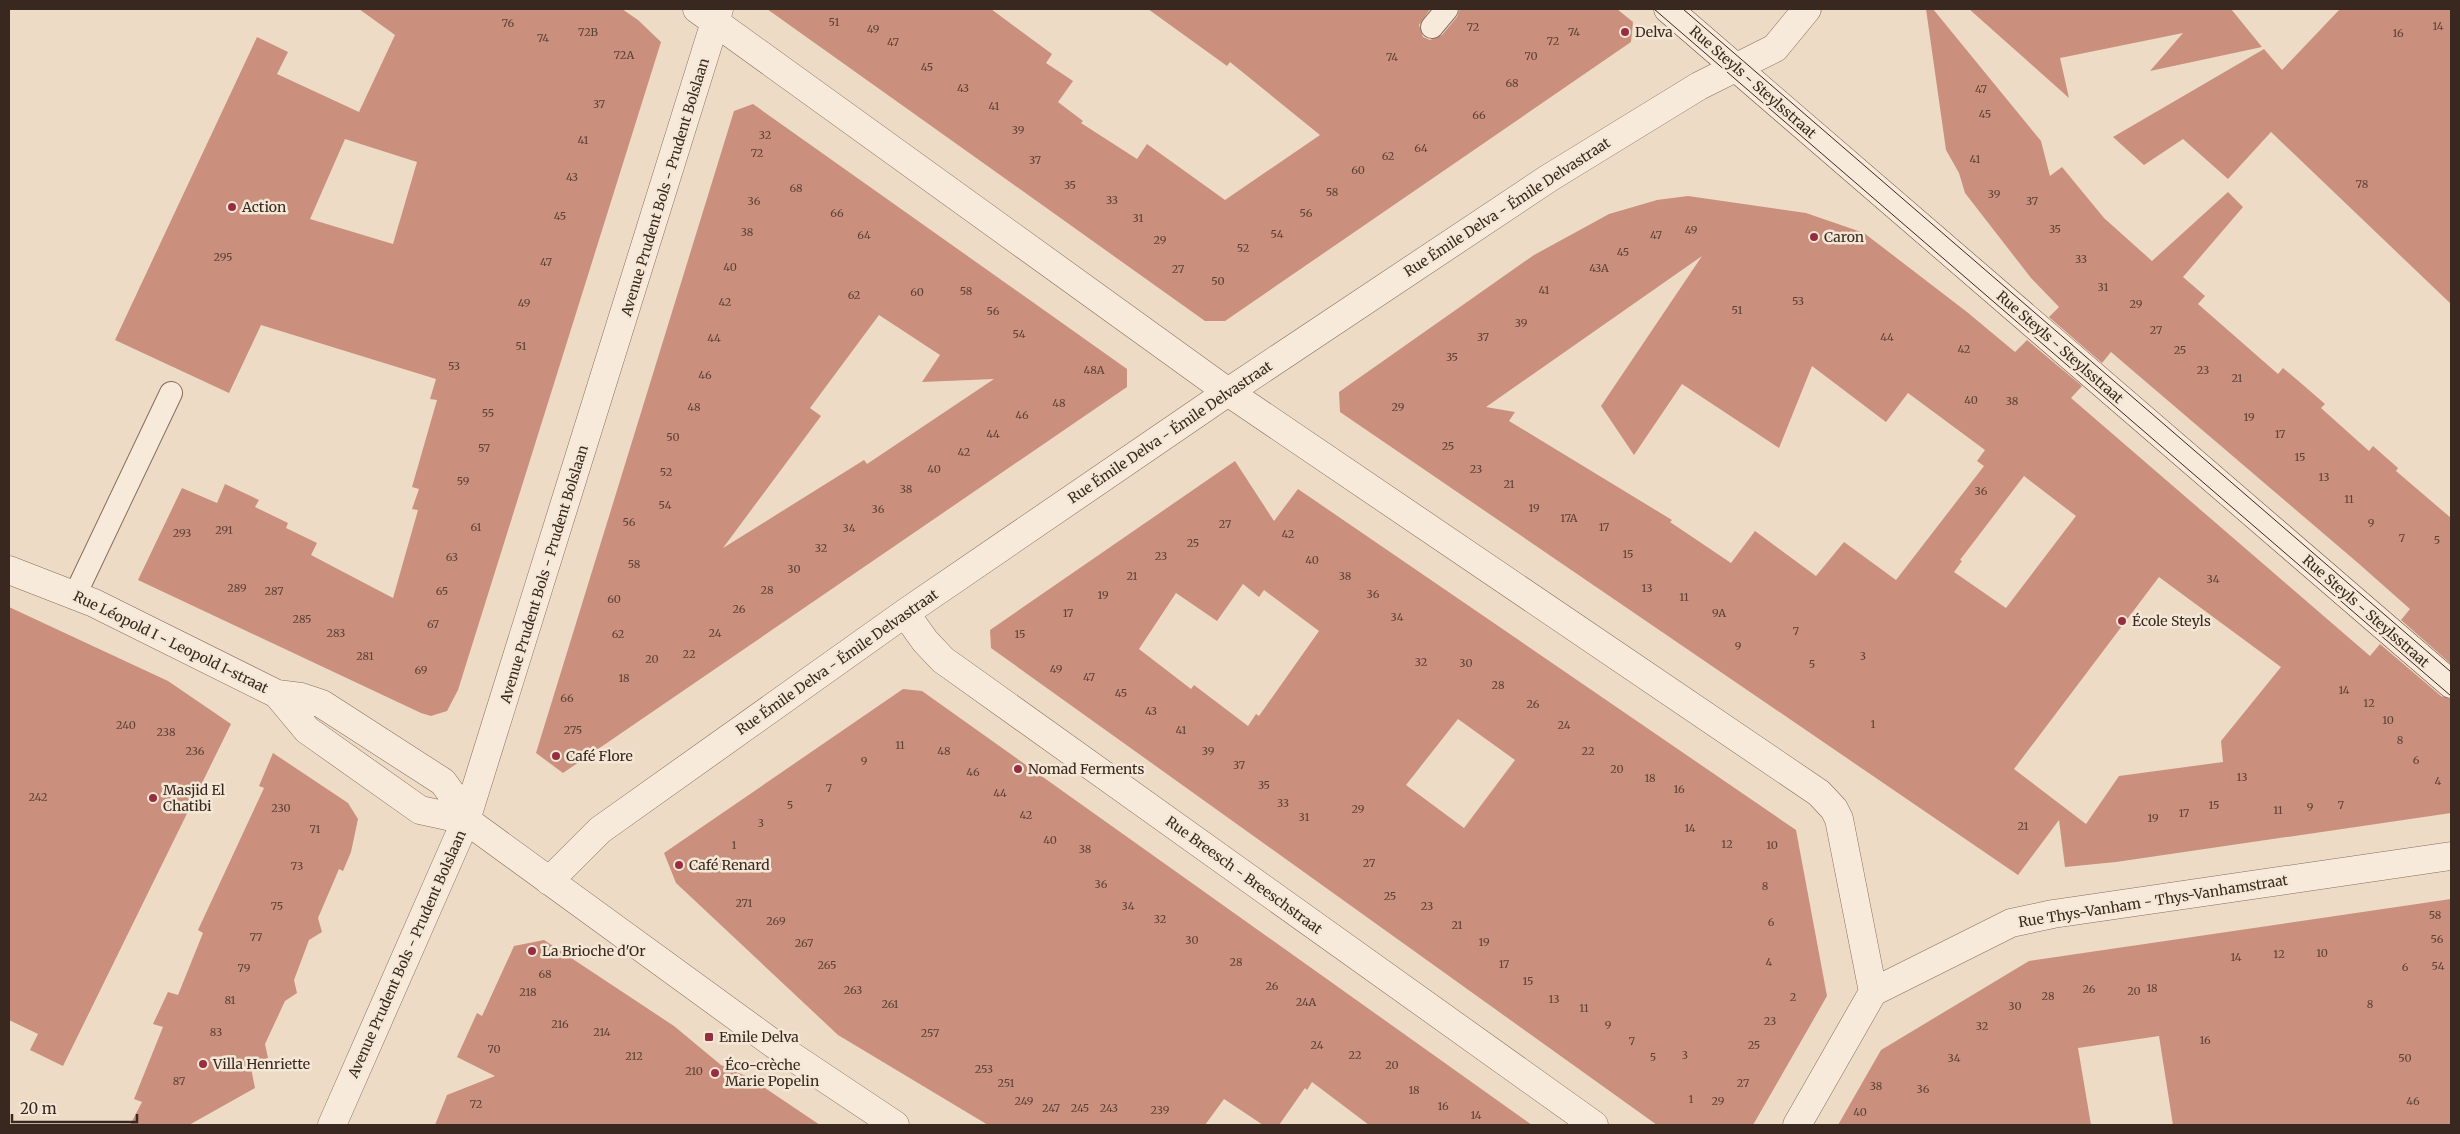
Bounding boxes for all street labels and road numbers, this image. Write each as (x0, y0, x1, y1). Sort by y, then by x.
street label: Rue Steyls - Steylsstraat (1686, 22, 1821, 142)
street label: Avenue Prudent Bols - Prudent Bolslaan (617, 56, 713, 319)
street label: Rue Émile Delva - Émile Delvastraat (1400, 133, 1614, 281)
street label: Rue Steyls - Steylsstraat (1993, 287, 2128, 407)
street label: Rue Émile Delva - Émile Delvastraat (1064, 356, 1276, 507)
street label: Avenue Prudent Bols - Prudent Bolslaan (496, 443, 592, 706)
street label: Rue Steyls - Steylsstraat (2299, 551, 2434, 671)
street label: Rue Émile Delva - Émile Delvastraat (733, 585, 942, 739)
street label: Rue Léopold I - Leopold I-straat (71, 587, 272, 697)
street label: Rue Breesch - Breeschstraat (1162, 812, 1326, 938)
street label: Avenue Prudent Bols - Prudent Bolslaan (344, 827, 470, 1082)
street label: Rue Thys-Vanham - Thys-Vanhamstraat (2017, 871, 2290, 931)

